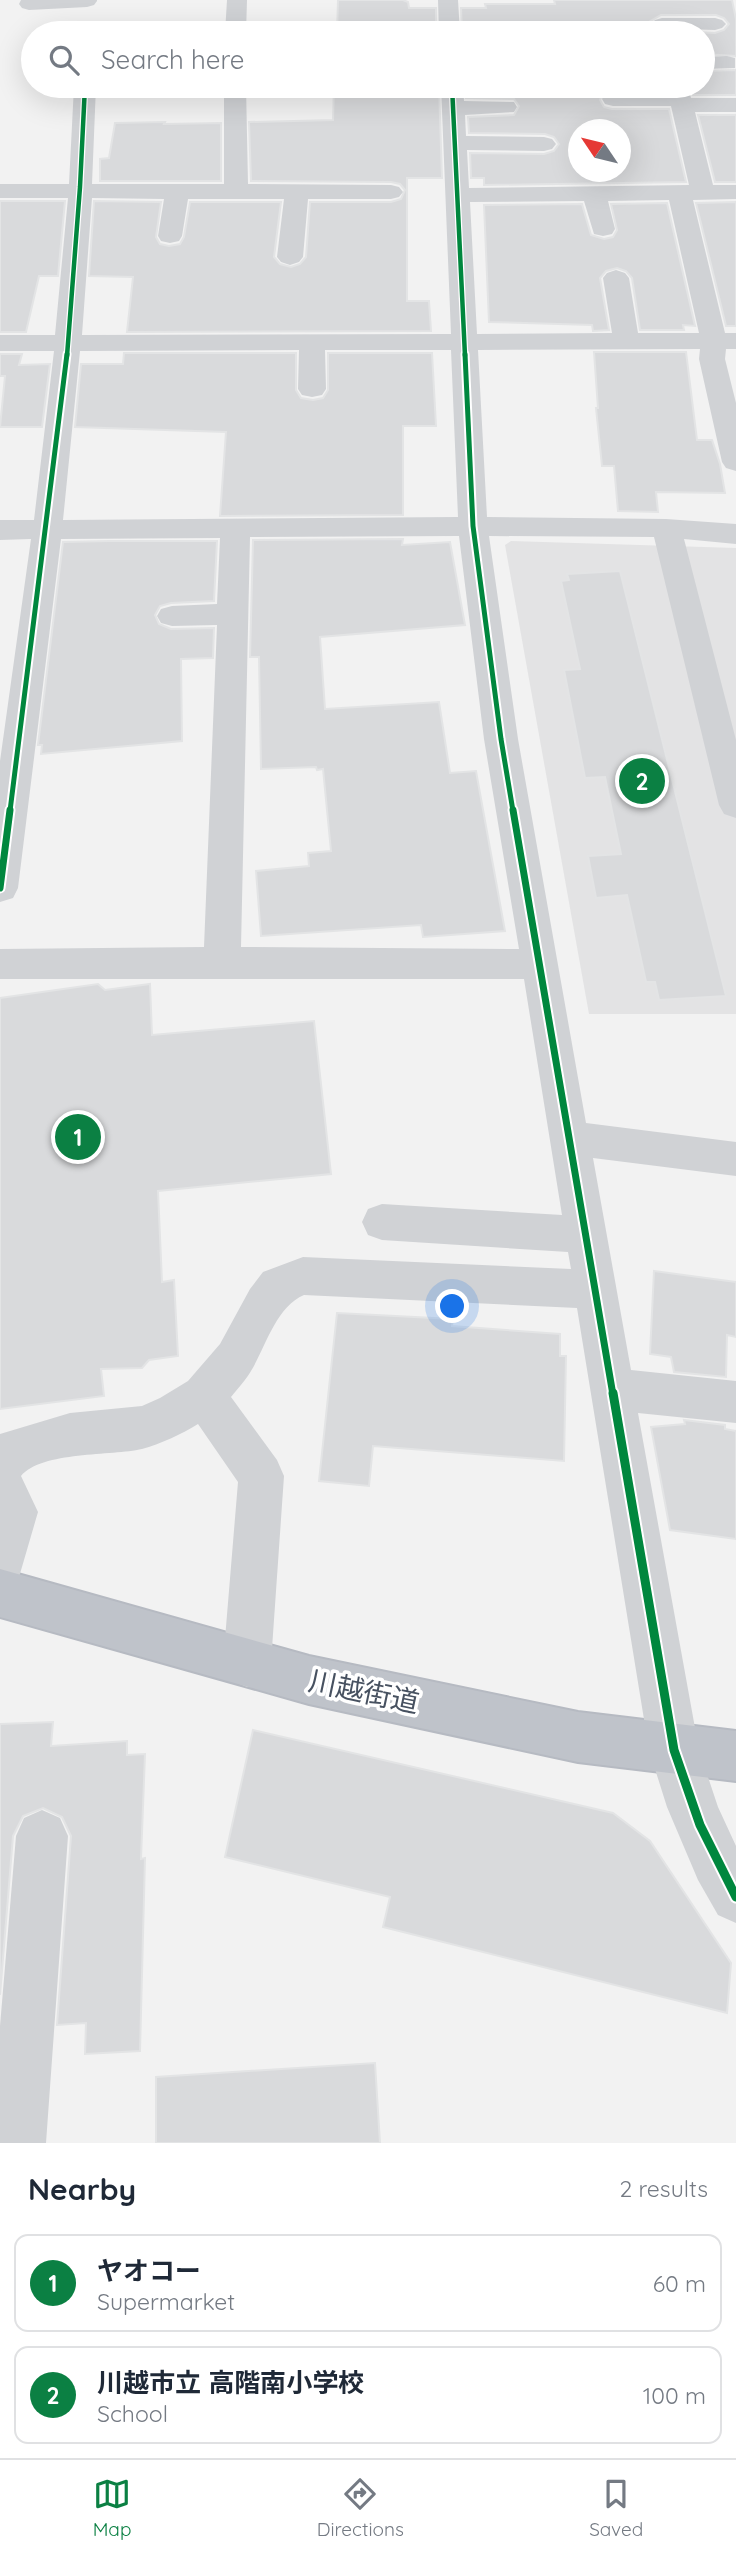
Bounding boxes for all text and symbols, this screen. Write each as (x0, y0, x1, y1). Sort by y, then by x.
search box (21, 21, 715, 98)
icon: search (45, 41, 83, 79)
text: Search here (101, 43, 245, 76)
north arrow (568, 119, 631, 182)
pin: 2 (619, 755, 665, 807)
pin: 1 (55, 1111, 101, 1163)
your location (435, 1289, 469, 1323)
street label: 川越街道 (306, 1662, 422, 1720)
text: Nearby (28, 2170, 136, 2208)
text: 2 results (619, 2174, 708, 2203)
text: ヤオコー (97, 2254, 201, 2287)
text: 1 (49, 2269, 57, 2298)
text: 60 m (653, 2269, 706, 2298)
text: Supermarket (97, 2287, 235, 2316)
text: 川越市立 高階南小学校 (97, 2366, 364, 2399)
text: 2 (46, 2381, 60, 2410)
text: 100 m (643, 2381, 706, 2410)
text: School (97, 2399, 168, 2428)
tab: Map (93, 2475, 131, 2541)
tab: Directions (317, 2475, 404, 2541)
tab: Saved (589, 2475, 643, 2541)

